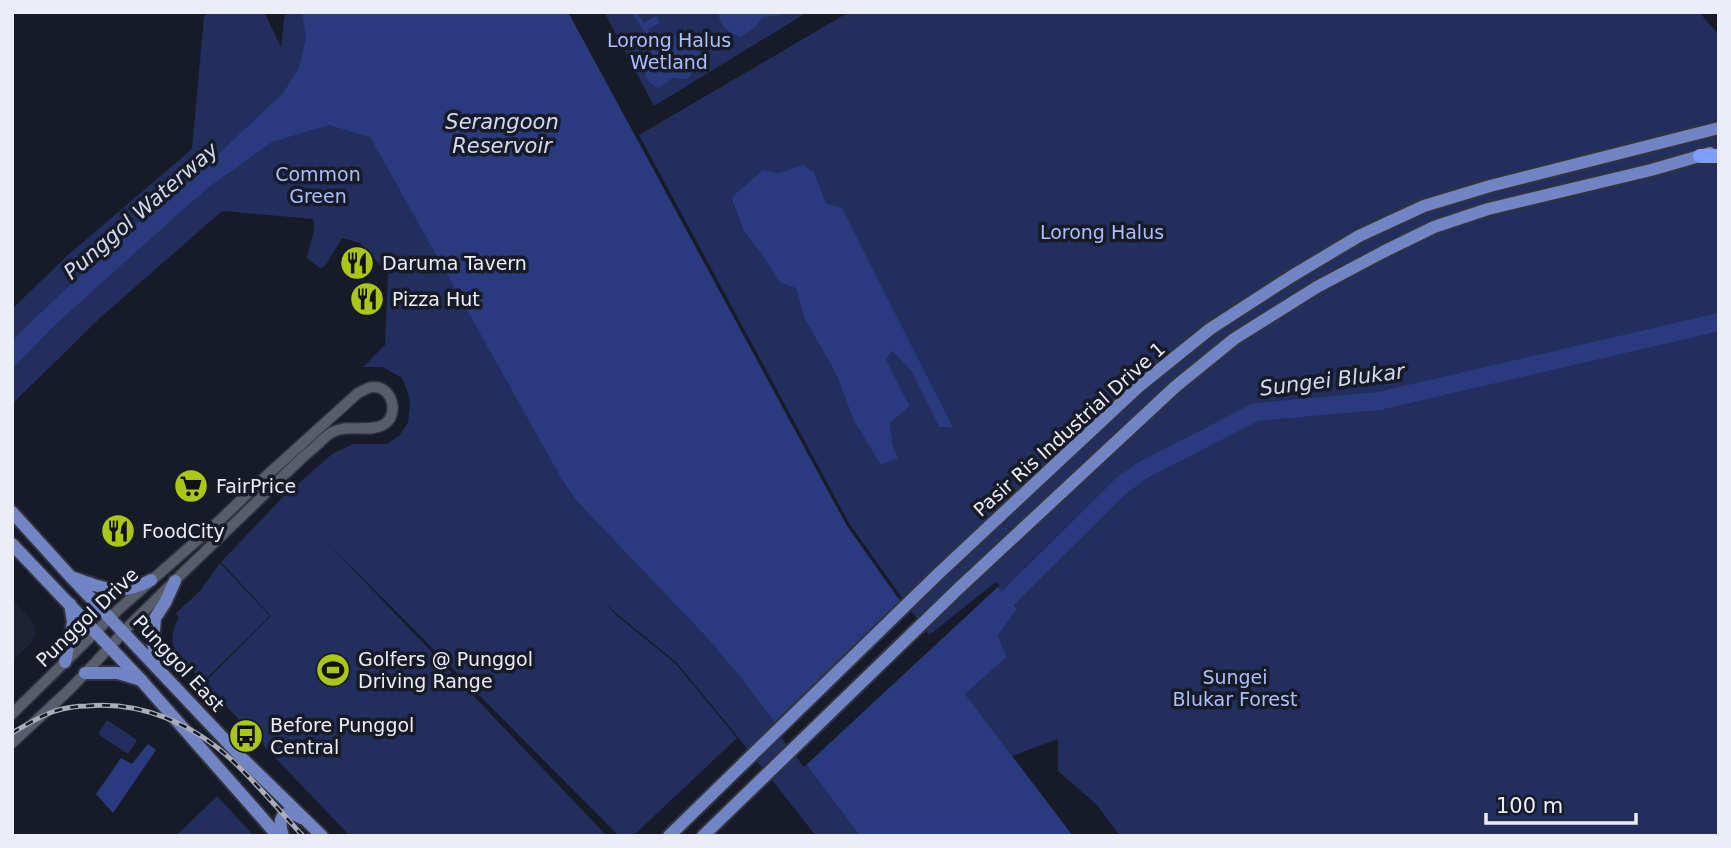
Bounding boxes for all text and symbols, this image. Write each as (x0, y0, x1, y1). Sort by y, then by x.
park label: Lorong Halus Wetland (607, 29, 731, 73)
water label: Serangoon Reservoir (445, 110, 559, 158)
water label: Punggol Waterway (59, 137, 223, 284)
park label: Common Green (275, 163, 361, 207)
park label: Lorong Halus (1040, 221, 1164, 243)
restaurant icon: Daruma Tavern (338, 244, 376, 282)
place label: Daruma Tavern (382, 252, 527, 274)
restaurant icon: Pizza Hut (348, 280, 386, 318)
place label: Pizza Hut (392, 288, 480, 310)
street label: Pasir Ris Industrial Drive 1 (969, 337, 1169, 521)
water label: Sungei Blukar (1258, 359, 1407, 401)
supermarket icon: FairPrice (172, 467, 210, 505)
place label: FairPrice (216, 475, 296, 497)
restaurant icon: FoodCity (99, 512, 137, 550)
place label: FoodCity (142, 520, 225, 542)
street label: Punggol Drive (32, 563, 142, 671)
street label: Punggol East (129, 610, 229, 716)
place label: Golfers @ Punggol Driving Range (358, 648, 533, 692)
sports icon: Golfers @ Punggol Driving Range (314, 651, 352, 689)
park label: Sungei Blukar Forest (1173, 666, 1297, 710)
place label: Before Punggol Central (270, 714, 414, 758)
bus stop icon: Before Punggol Central (227, 717, 265, 755)
scale bar (1486, 782, 1636, 826)
text: 100 m (1496, 794, 1563, 818)

